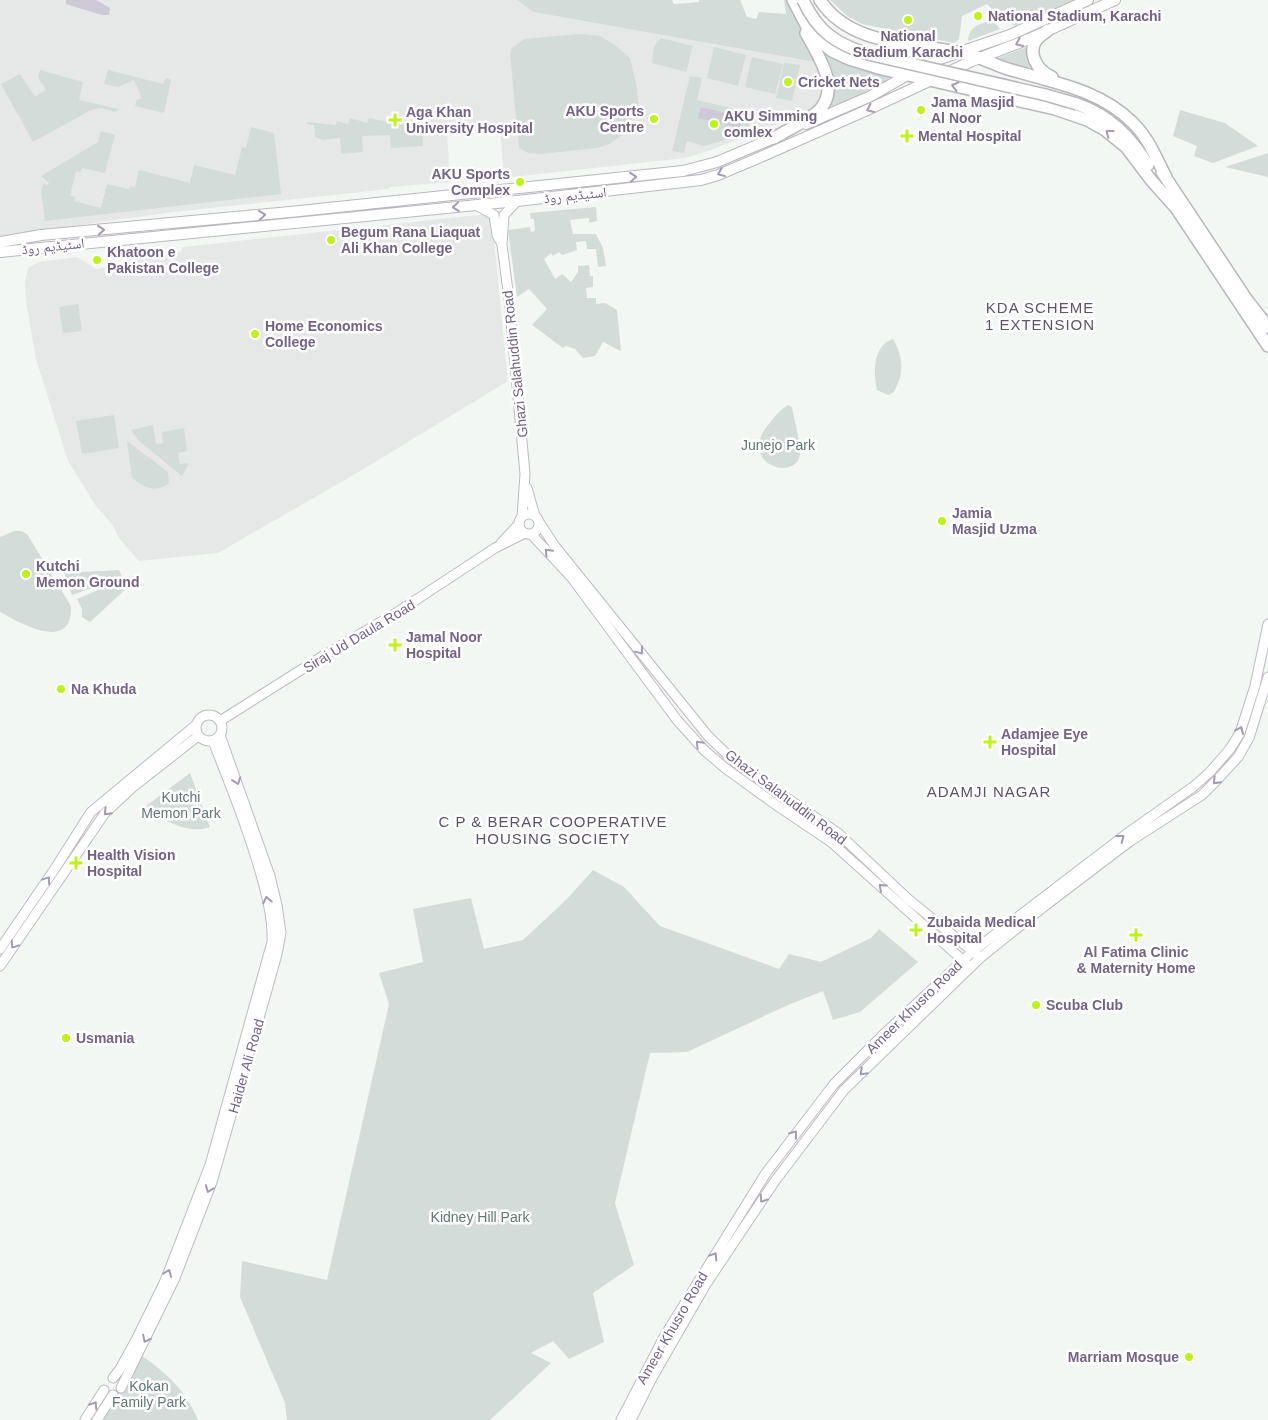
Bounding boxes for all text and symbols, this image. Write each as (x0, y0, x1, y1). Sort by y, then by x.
place label: National Stadium, Karachi (988, 8, 1161, 24)
marker: National Stadium, Karachi (972, 10, 984, 22)
marker: National Stadium Karachi (902, 14, 914, 26)
place label: National Stadium Karachi (853, 28, 963, 60)
one-way arrow (1015, 37, 1024, 47)
place label: Cricket Nets (798, 74, 880, 90)
marker: Cricket Nets (782, 76, 794, 88)
one-way arrow (950, 81, 959, 92)
place label: Jama Masjid Al Noor (931, 94, 1014, 126)
one-way arrow (866, 102, 875, 113)
place label: AKU Sports Centre (565, 103, 644, 135)
place label: Aga Khan University Hospital (406, 104, 533, 136)
marker: Jama Masjid Al Noor (915, 104, 927, 116)
place label: AKU Simming comlex (724, 108, 817, 140)
marker: Aga Khan University Hospital (388, 113, 402, 127)
marker: AKU Sports Centre (648, 113, 660, 125)
marker: AKU Simming comlex (708, 118, 720, 130)
place label: Mental Hospital (918, 128, 1021, 144)
marker: Mental Hospital (900, 129, 914, 143)
one-way arrow (1106, 131, 1115, 139)
place label: AKU Sports Complex (431, 166, 510, 198)
one-way arrow (717, 167, 726, 178)
one-way arrow (629, 172, 637, 183)
marker: AKU Sports Complex (514, 176, 526, 188)
street label: اسٹیڈیم روڈ (543, 184, 607, 208)
one-way arrow (452, 201, 460, 212)
one-way arrow (259, 210, 267, 221)
place label: Begum Rana Liaquat Ali Khan College (341, 224, 481, 256)
one-way arrow (97, 225, 105, 236)
marker: Begum Rana Liaquat Ali Khan College (325, 234, 337, 246)
street label: اسٹیڈیم روڈ (21, 235, 85, 259)
place label: Khatoon e Pakistan College (107, 244, 219, 276)
marker: Khatoon e Pakistan College (91, 254, 103, 266)
street label: Ghazi Salahuddin Road (499, 290, 531, 438)
district label: KDA SCHEME 1 EXTENSION (985, 299, 1095, 333)
place label: Home Economics College (265, 318, 383, 350)
marker: Home Economics College (249, 328, 261, 340)
park label: Junejo Park (741, 437, 816, 453)
place label: Jamia Masjid Uzma (952, 505, 1037, 537)
marker: Jamia Masjid Uzma (936, 515, 948, 527)
one-way arrow (545, 549, 554, 558)
place label: Kutchi Memon Ground (36, 558, 139, 590)
marker: Kutchi Memon Ground (20, 568, 32, 580)
street label: Siraj Ud Daula Road (300, 596, 418, 676)
place label: Jamal Noor Hospital (406, 629, 483, 661)
marker: Jamal Noor Hospital (388, 638, 402, 652)
one-way arrow (634, 645, 642, 654)
place label: Na Khuda (71, 681, 137, 697)
marker: Na Khuda (55, 683, 67, 695)
place label: Adamjee Eye Hospital (1001, 726, 1088, 758)
one-way arrow (1233, 726, 1244, 735)
marker: Adamjee Eye Hospital (983, 735, 997, 749)
one-way arrow (696, 741, 705, 750)
street label: Ghazi Salahuddin Road (722, 746, 850, 848)
one-way arrow (231, 776, 241, 785)
one-way arrow (1213, 776, 1222, 785)
district label: ADAMJI NAGAR (927, 783, 1051, 800)
park label: Kutchi Memon Park (141, 789, 222, 821)
one-way arrow (104, 806, 113, 815)
district label: C P & BERAR COOPERATIVE HOUSING SOCIETY (438, 813, 668, 847)
one-way arrow (1115, 835, 1125, 844)
place label: Health Vision Hospital (87, 847, 175, 879)
marker: Health Vision Hospital (69, 856, 83, 870)
one-way arrow (41, 876, 50, 886)
one-way arrow (879, 883, 888, 892)
one-way arrow (262, 896, 273, 904)
place label: Zubaida Medical Hospital (927, 914, 1036, 946)
marker: Zubaida Medical Hospital (909, 923, 923, 937)
marker: Al Fatima Clinic & Maternity Home (1129, 928, 1143, 942)
one-way arrow (11, 939, 20, 949)
place label: Al Fatima Clinic & Maternity Home (1076, 944, 1196, 976)
street label: Ameer Khusro Road (863, 957, 965, 1057)
place label: Scuba Club (1046, 997, 1123, 1013)
marker: Scuba Club (1030, 999, 1042, 1011)
street label: Haider Ali Road (225, 1017, 267, 1115)
place label: Usmania (76, 1030, 135, 1046)
marker: Usmania (60, 1032, 72, 1044)
one-way arrow (860, 1066, 869, 1075)
one-way arrow (789, 1131, 797, 1140)
one-way arrow (205, 1185, 215, 1193)
one-way arrow (760, 1194, 769, 1203)
park label: Kidney Hill Park (431, 1209, 530, 1225)
one-way arrow (708, 1252, 717, 1261)
one-way arrow (162, 1269, 172, 1278)
street label: Ameer Khusro Road (633, 1269, 711, 1387)
one-way arrow (142, 1334, 153, 1343)
place label: Marriam Mosque (1068, 1349, 1179, 1365)
marker: Marriam Mosque (1183, 1351, 1195, 1363)
park label: Kokan Family Park (112, 1378, 187, 1410)
one-way arrow (88, 1402, 98, 1411)

